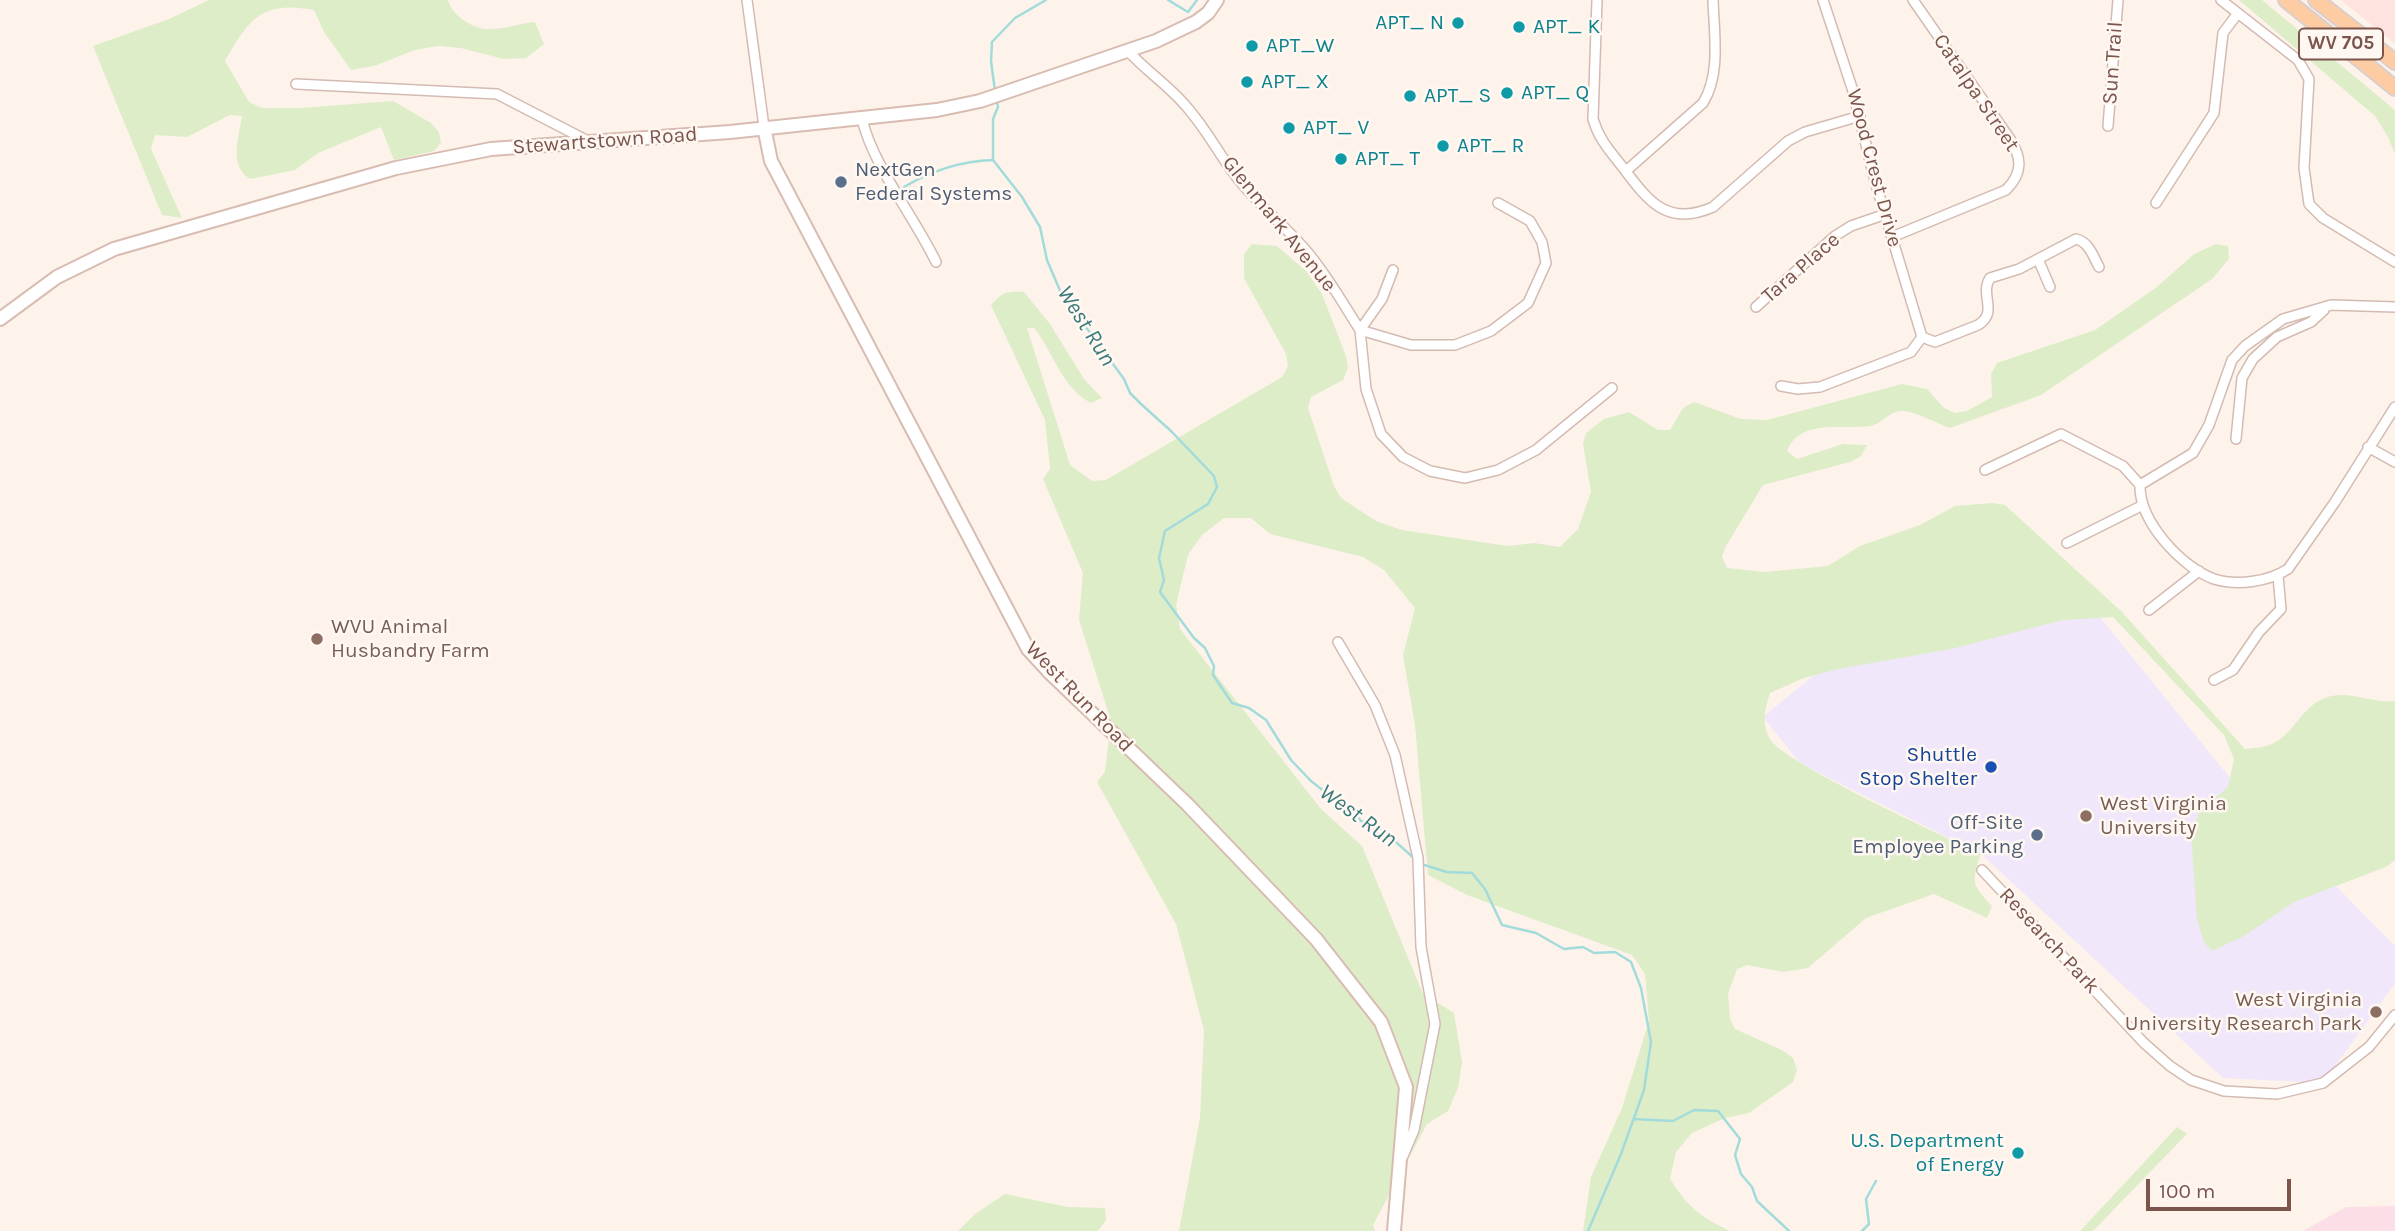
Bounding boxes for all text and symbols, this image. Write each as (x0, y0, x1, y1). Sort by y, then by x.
place label: APT_ N (1375, 10, 1444, 36)
place label: APT_ K (1533, 14, 1600, 40)
marker: APT_ N (1450, 15, 1466, 31)
marker: APT_ K (1511, 19, 1527, 35)
street label: Sun Trail (2098, 21, 2128, 105)
road number: WV 705 (2299, 28, 2383, 60)
street label: Catalpa Street (1927, 29, 2025, 157)
place label: APT_W (1266, 33, 1334, 59)
marker: APT_W (1244, 38, 1260, 54)
place label: APT_ X (1261, 69, 1329, 95)
marker: APT_ X (1239, 74, 1255, 90)
place label: APT_ Q (1521, 80, 1589, 106)
place label: APT_ S (1424, 83, 1491, 109)
marker: APT_ Q (1499, 85, 1515, 101)
street label: Wood Crest Drive (1841, 86, 1907, 250)
marker: APT_ S (1402, 88, 1418, 104)
place label: APT_ V (1303, 115, 1369, 141)
marker: APT_ V (1281, 120, 1297, 136)
street label: Stewartstown Road (512, 122, 698, 160)
place label: APT_ R (1457, 133, 1524, 159)
marker: APT_ R (1435, 138, 1451, 154)
place label: APT_ T (1355, 146, 1420, 172)
street label: Glenmark Avenue (1216, 151, 1342, 297)
marker: APT_ T (1333, 151, 1349, 167)
place label: NextGen Federal Systems (855, 157, 1012, 207)
marker: NextGen Federal Systems (833, 174, 849, 190)
street label: Tara Place (1757, 227, 1845, 309)
water label: West Run (1051, 281, 1121, 371)
place label: WVU Animal Husbandry Farm (331, 614, 490, 664)
marker: WVU Animal Husbandry Farm (309, 631, 325, 647)
street label: West Run Road (1020, 636, 1138, 758)
place label: Shuttle Stop Shelter (1859, 742, 1977, 792)
marker: Shuttle Stop Shelter (1983, 759, 1999, 775)
water label: West Run (1314, 778, 1402, 854)
place label: West Virginia University (2100, 791, 2227, 841)
marker: West Virginia University (2078, 808, 2094, 824)
place label: Off-Site Employee Parking (1852, 810, 2023, 860)
marker: Off-Site Employee Parking (2029, 827, 2045, 843)
street label: Research Park (1994, 883, 2104, 999)
place label: West Virginia University Research Park (2125, 987, 2362, 1037)
marker: West Virginia University Research Park (2368, 1004, 2384, 1020)
place label: U.S. Department of Energy (1850, 1128, 2004, 1178)
marker: U.S. Department of Energy (2010, 1145, 2026, 1161)
scale bar (2150, 1164, 2295, 1208)
text: 100 m (2159, 1179, 2216, 1203)

